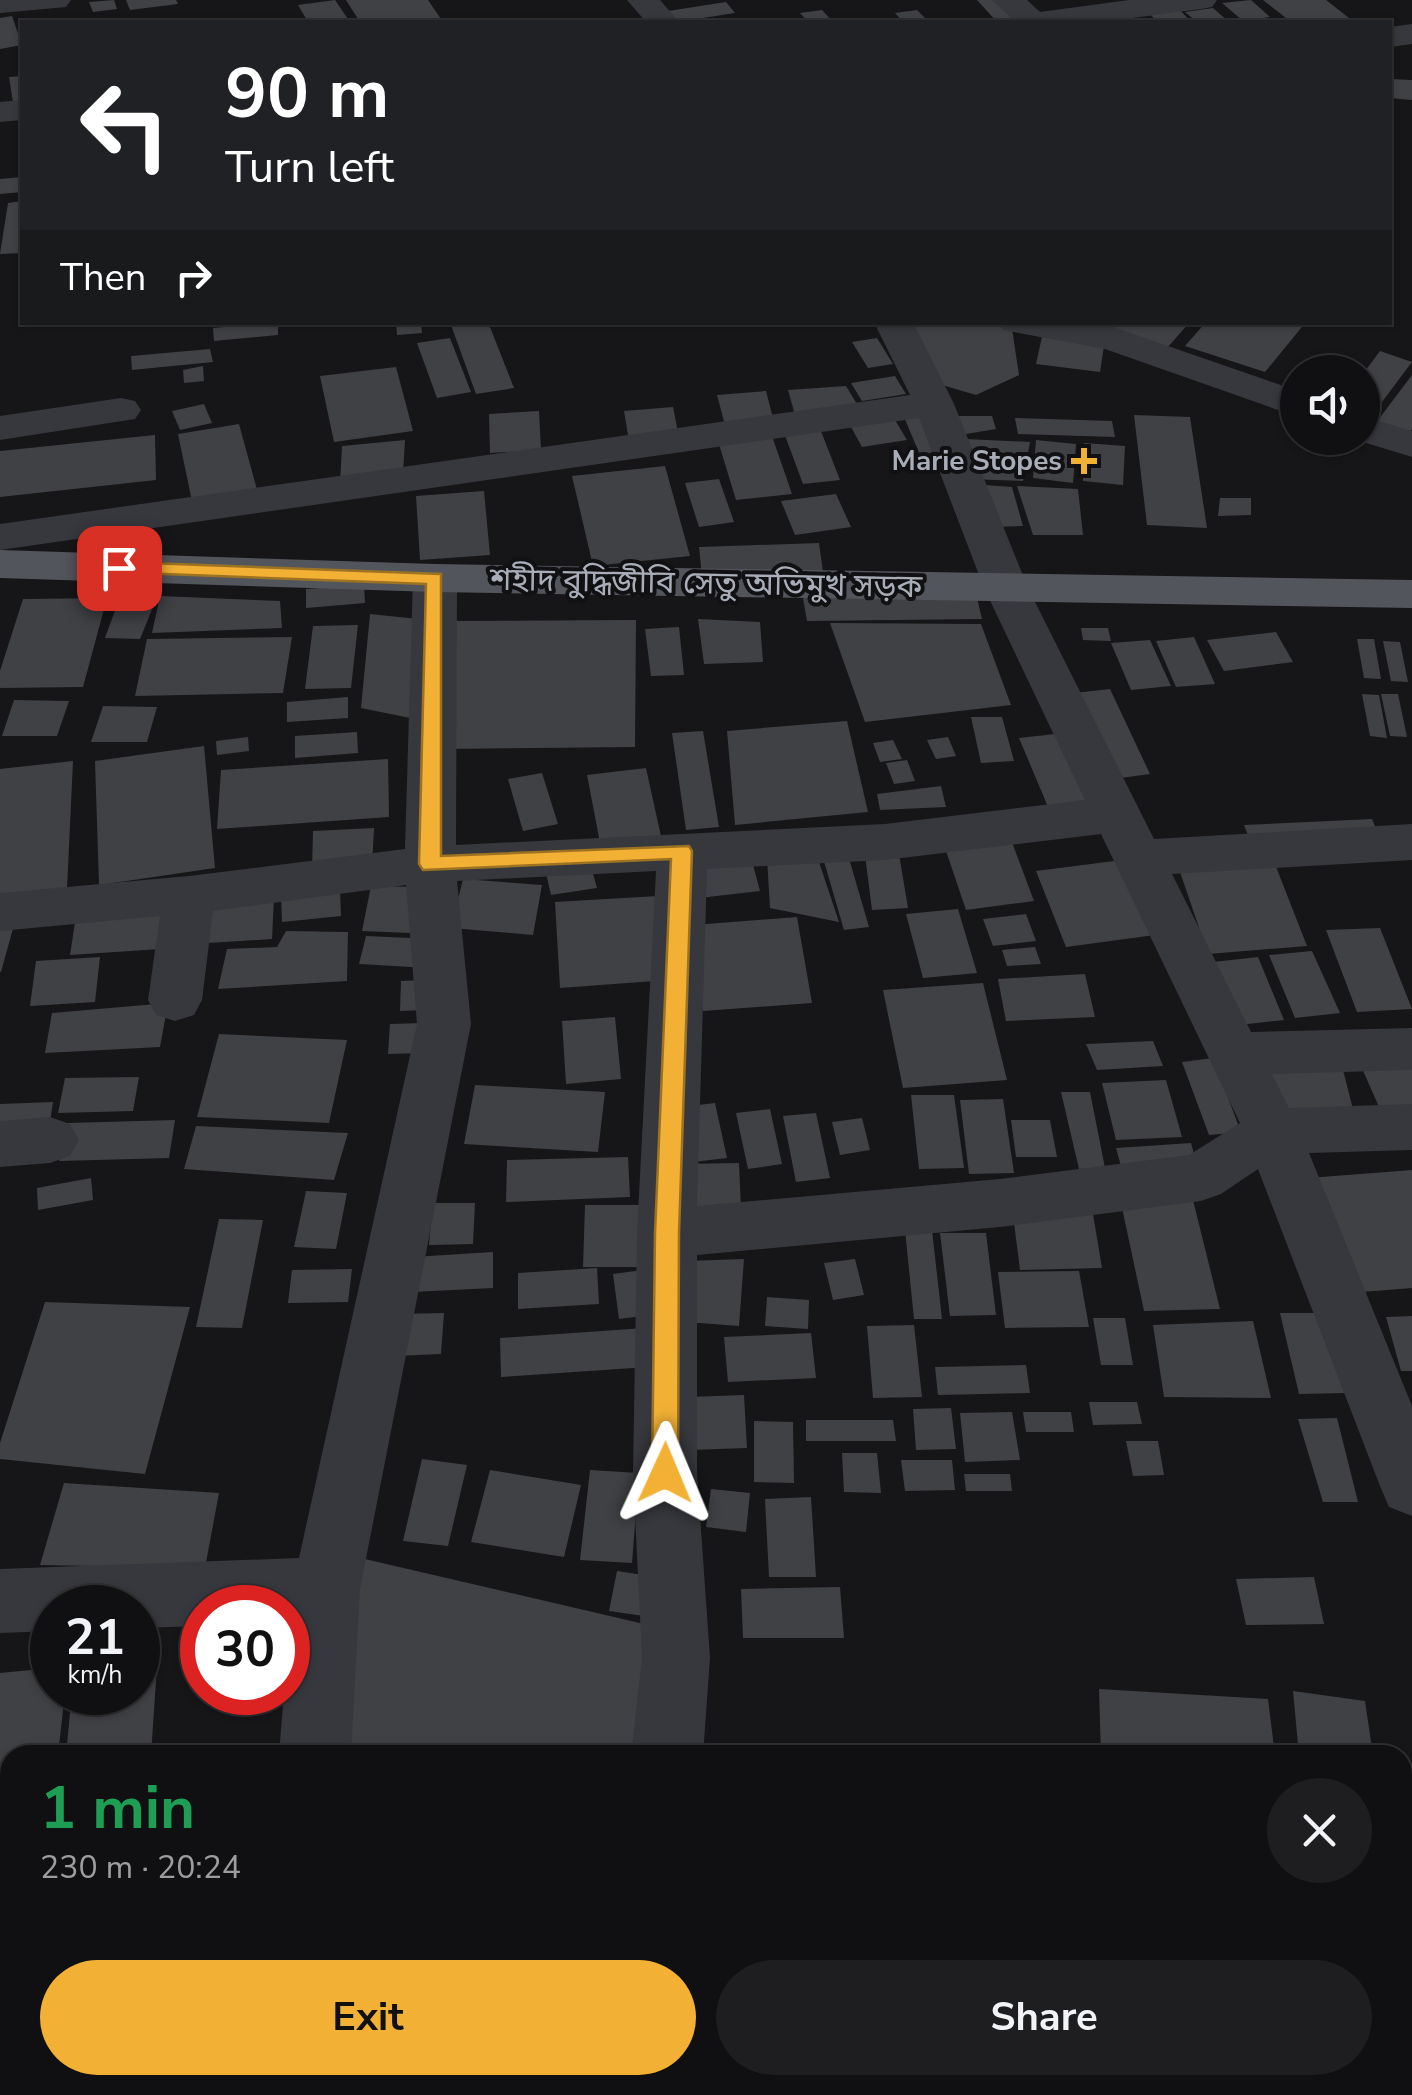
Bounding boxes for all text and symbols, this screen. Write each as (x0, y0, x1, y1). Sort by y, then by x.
text: 90 m (225, 46, 389, 142)
icon: left (60, 60, 190, 190)
text: Turn left (225, 137, 394, 198)
icon: right (166, 250, 221, 305)
text: Then (60, 252, 146, 303)
map controls (1280, 355, 1380, 455)
button: sound (1280, 355, 1380, 455)
place label: Marie Stopes (892, 442, 1062, 480)
marker: Marie Stopes (1071, 448, 1097, 474)
pin (77, 526, 162, 611)
icon: arrive (92, 541, 147, 596)
street label: শহীদ বুদ্ধিজীবি সেতু অভিমুখ সড়ক (488, 558, 924, 608)
position arrow (613, 1421, 717, 1525)
speed limit sign: 30 (180, 1585, 310, 1715)
text: 21 (65, 1603, 125, 1672)
text: km/h (67, 1658, 123, 1692)
text: 1 min (40, 1767, 195, 1849)
button: close (1267, 1778, 1372, 1883)
text: 230 m · 20:24 (40, 1846, 241, 1889)
button: Exit (40, 1960, 696, 2075)
button: Share (716, 1960, 1372, 2075)

